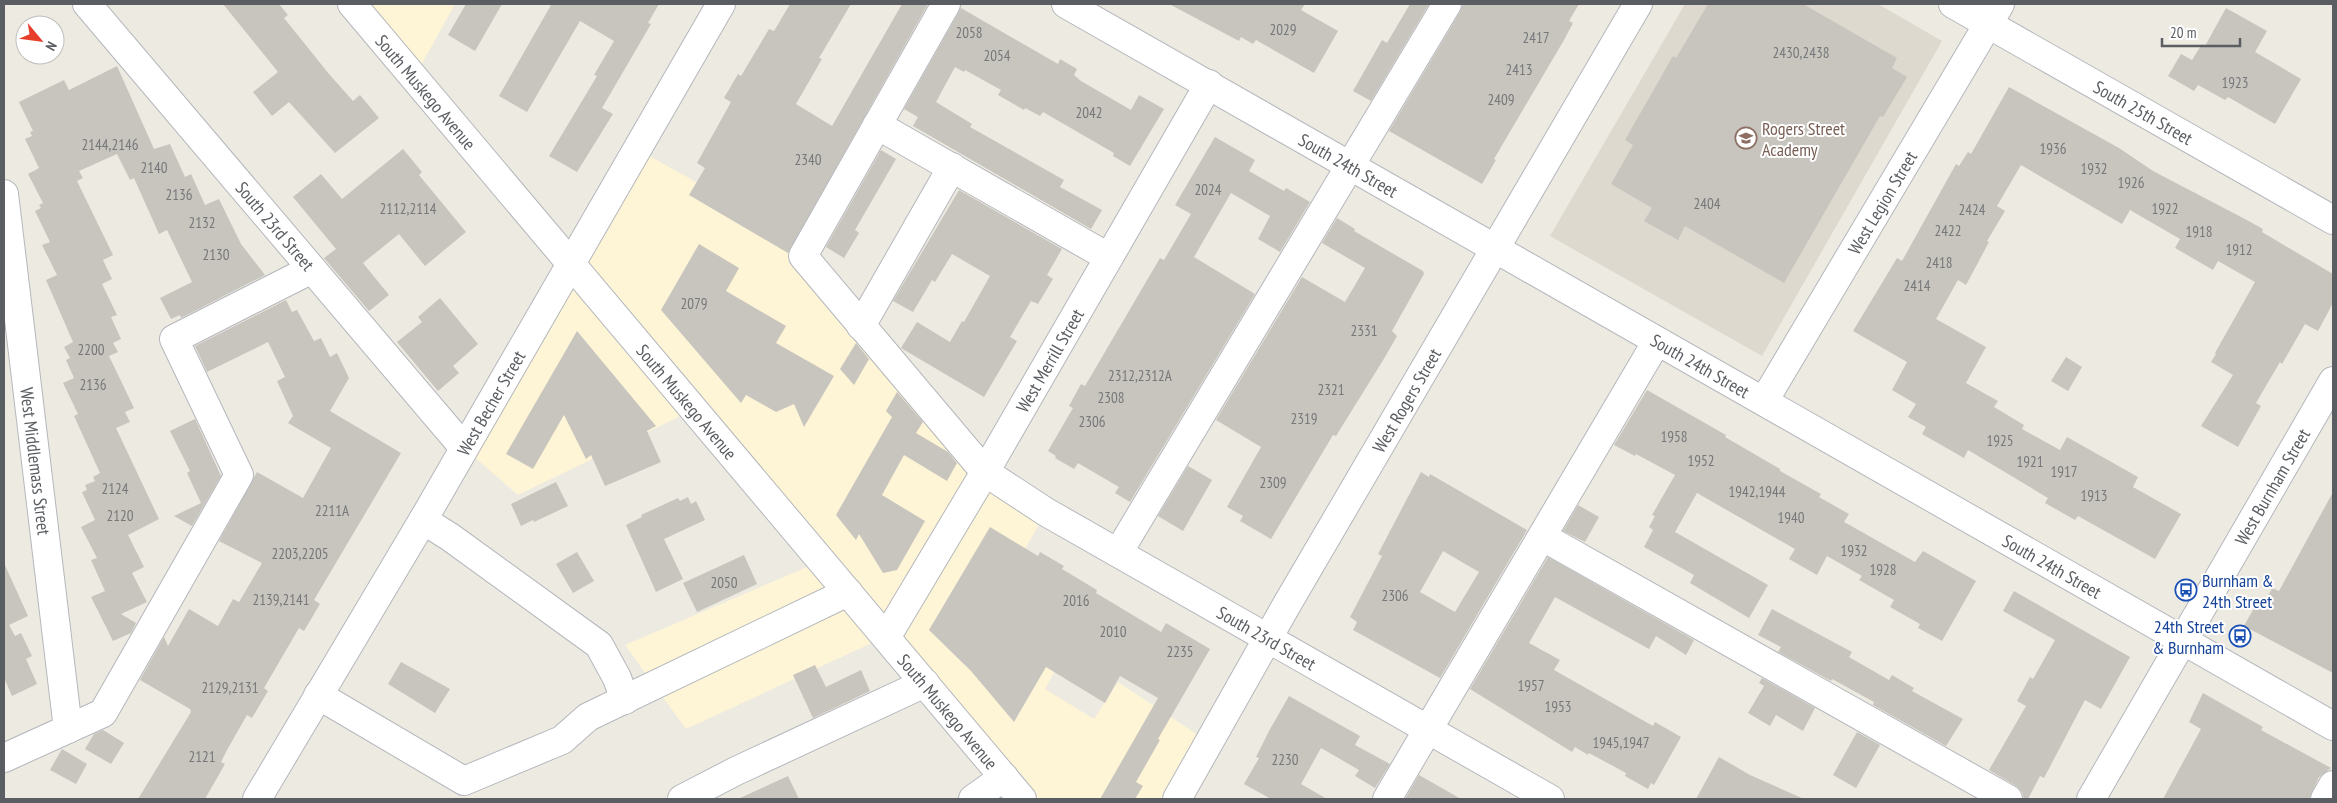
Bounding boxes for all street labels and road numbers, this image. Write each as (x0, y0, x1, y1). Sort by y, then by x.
street label: South Muskego Avenue (371, 29, 481, 154)
street label: South 25th Street (2090, 75, 2197, 149)
street label: South 24th Street (1295, 128, 1402, 202)
street label: West Legion Street (1842, 147, 1922, 258)
street label: South 23rd Street (231, 176, 320, 275)
street label: West Merrill Street (1011, 304, 1088, 416)
street label: South 24th Street (1647, 328, 1754, 403)
street label: South Muskego Avenue (632, 339, 742, 464)
street label: West Rogers Street (1367, 344, 1446, 456)
street label: West Becher Street (451, 346, 530, 459)
street label: West Middlemass Street (16, 386, 56, 536)
street label: West Burnham Street (2229, 424, 2315, 549)
street label: South 24th Street (1999, 529, 2106, 603)
street label: South 23rd Street (1213, 600, 1320, 675)
street label: South Muskego Avenue (893, 649, 1003, 774)

